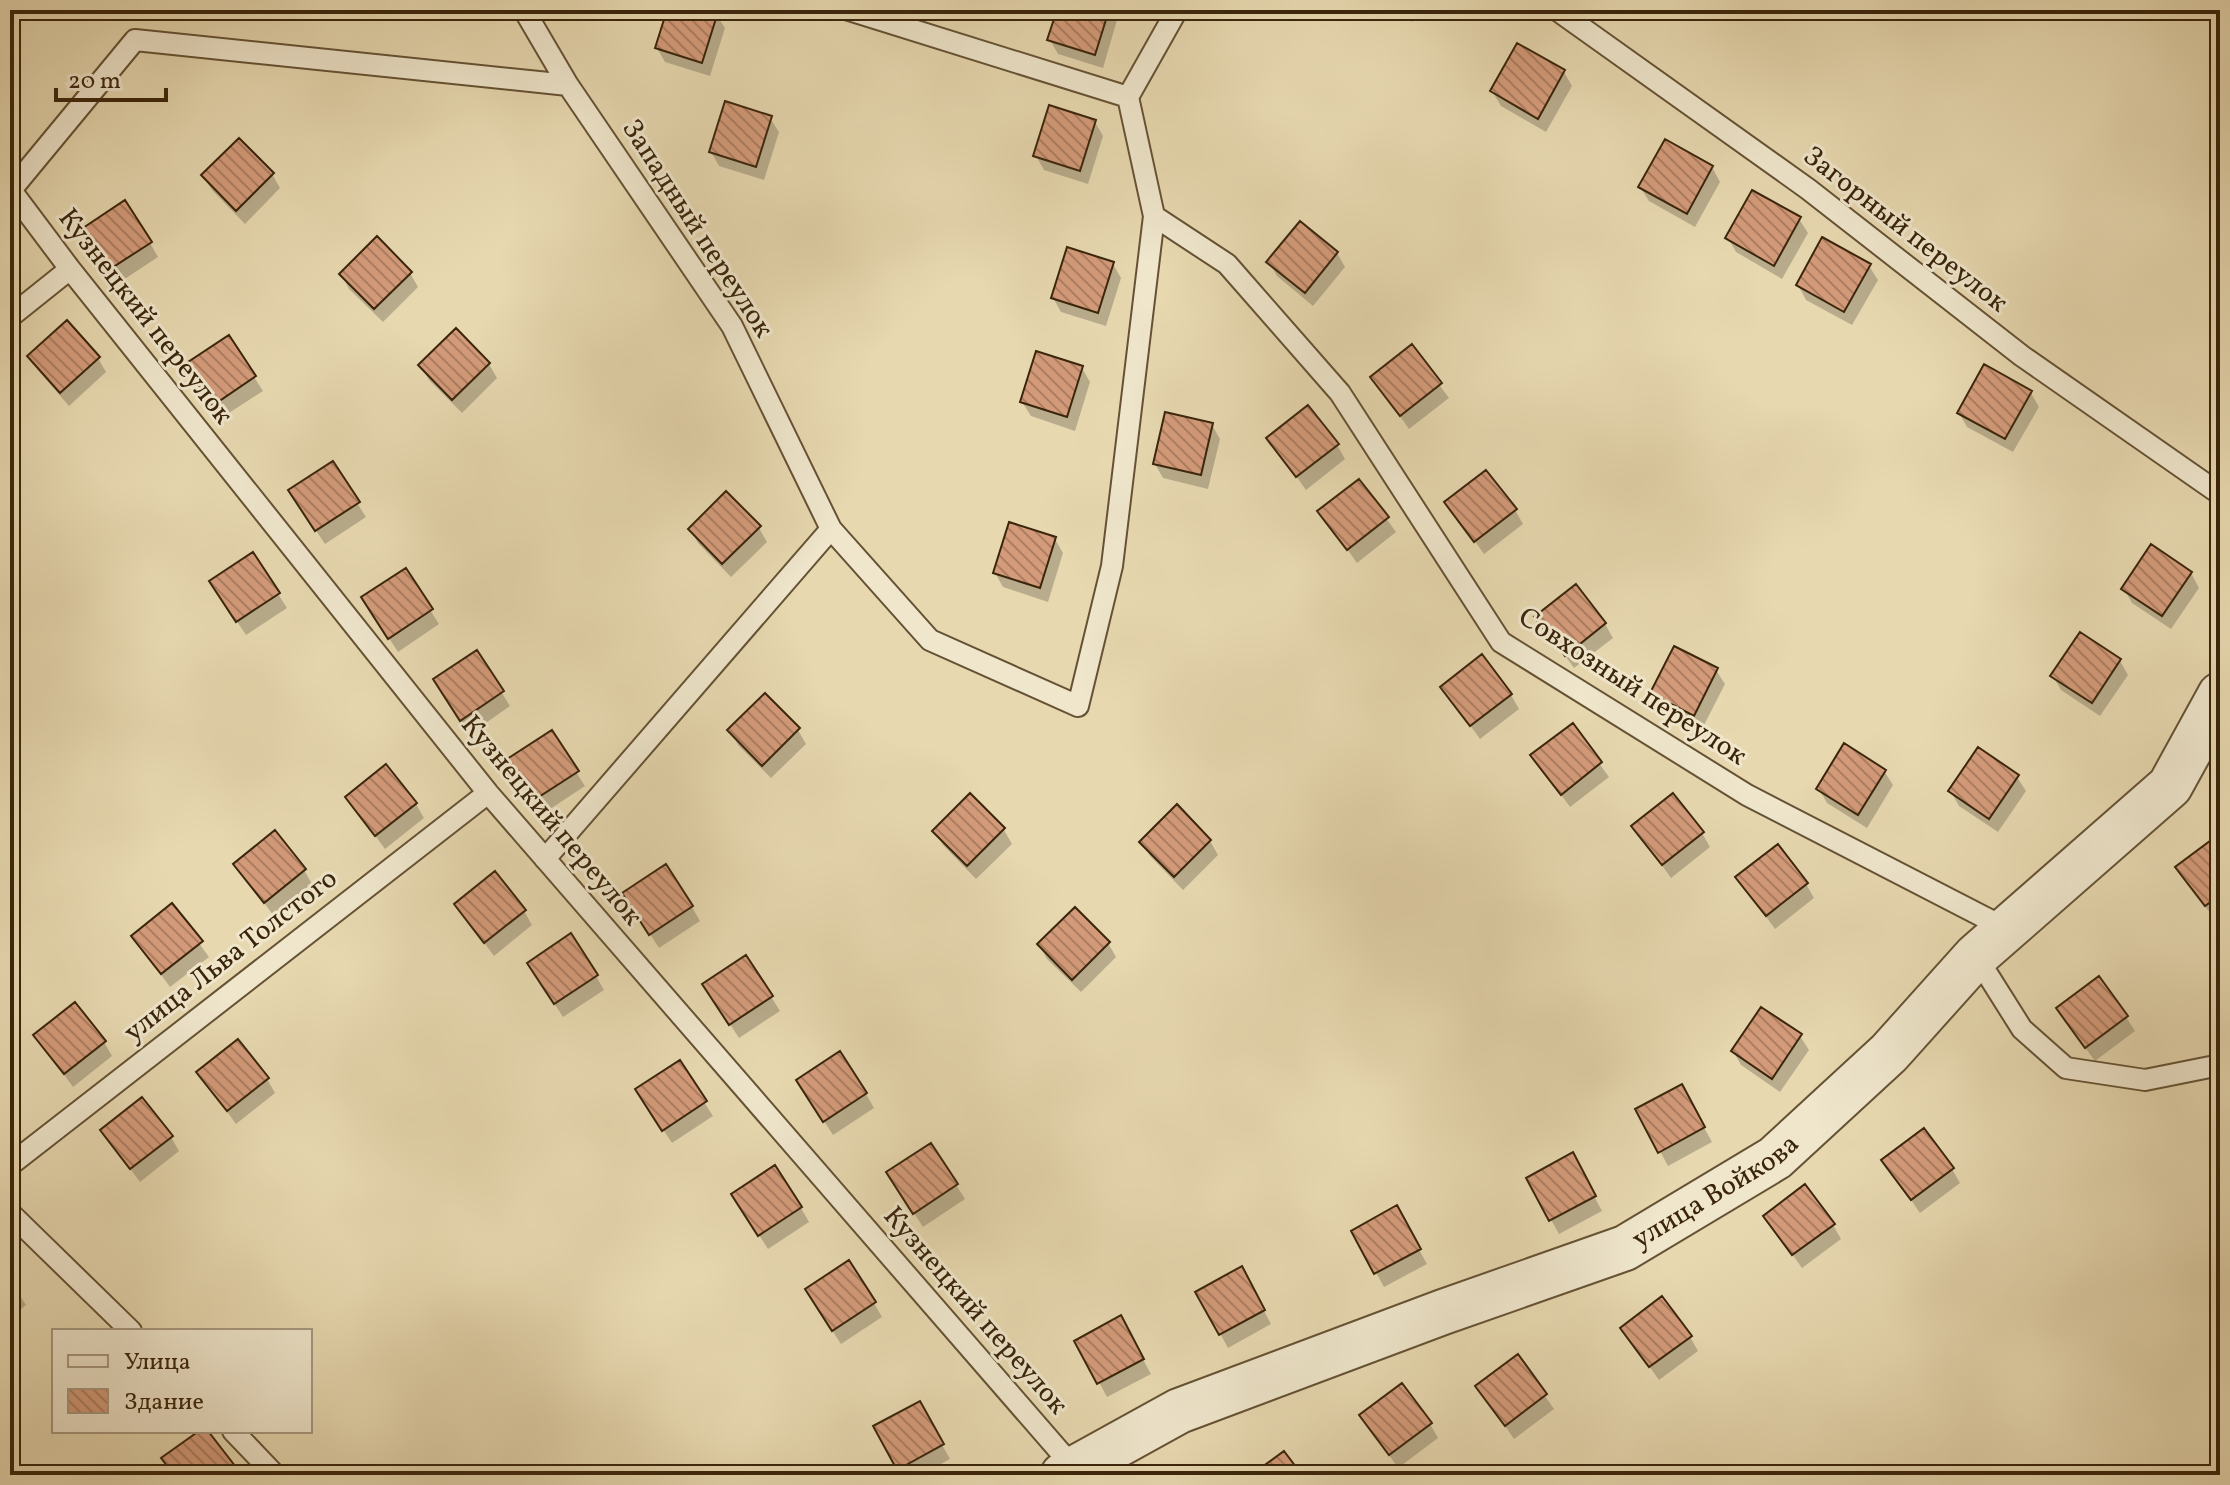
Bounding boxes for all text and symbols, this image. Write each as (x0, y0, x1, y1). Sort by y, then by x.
scale bar (56, 52, 166, 102)
text: 20 m (68, 65, 121, 99)
street label: Западный переулок (612, 112, 782, 346)
street label: Загорный переулок (1794, 138, 2016, 322)
street label: Кузнецкий переулок (48, 201, 242, 433)
street label: Совхозный переулок (1510, 598, 1754, 776)
street label: Кузнецкий переулок (451, 707, 651, 935)
street label: улица Льва Толстого (116, 860, 346, 1052)
street label: улица Войкова (1625, 1125, 1808, 1259)
street label: Кузнецкий переулок (873, 1198, 1077, 1424)
legend (52, 1329, 312, 1433)
text: Улица (124, 1346, 191, 1380)
text: Здание (124, 1386, 204, 1420)

